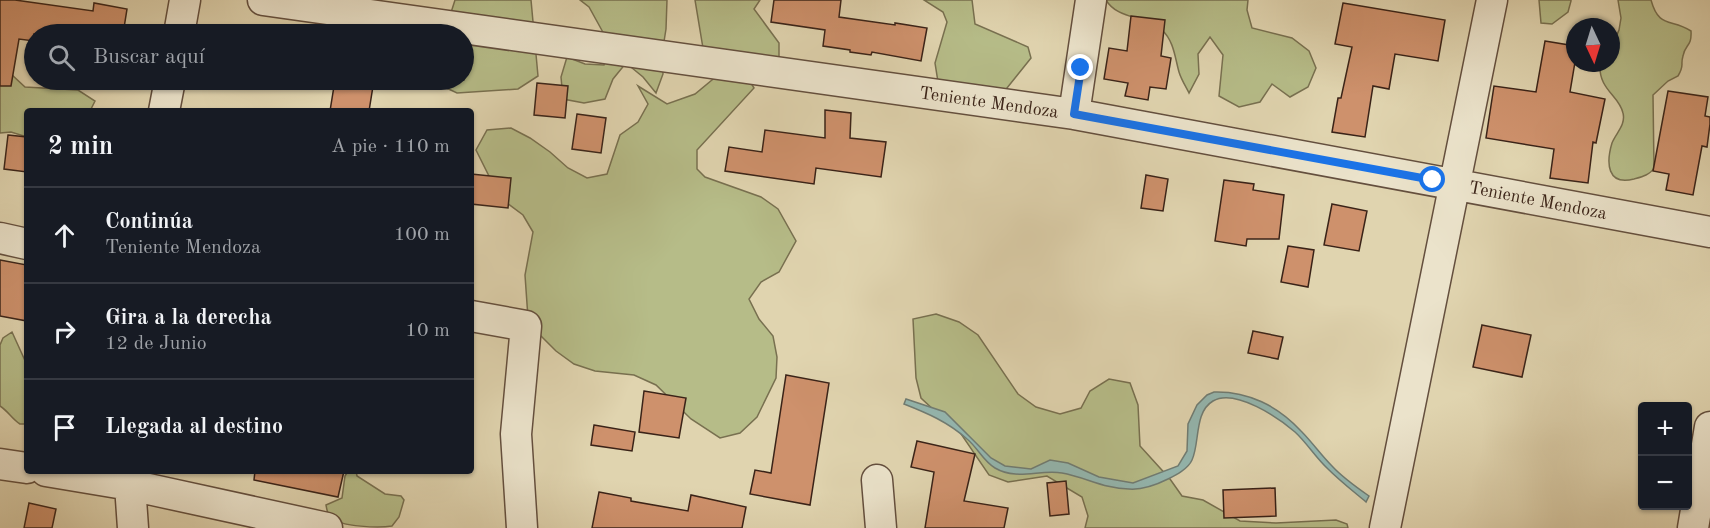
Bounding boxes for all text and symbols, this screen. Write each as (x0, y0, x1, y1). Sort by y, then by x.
north arrow (1566, 18, 1620, 72)
search box (24, 24, 474, 90)
icon: search (45, 41, 78, 74)
text: Buscar aquí (93, 46, 205, 68)
route end (1067, 54, 1093, 80)
street label: Teniente Mendoza (918, 84, 1060, 122)
text: 2 min (48, 134, 113, 160)
text: A pie · 110 m (331, 137, 450, 157)
route start (1419, 166, 1445, 192)
street label: Teniente Mendoza (1467, 179, 1609, 223)
text: Continúa (105, 211, 193, 233)
icon: ahead (48, 219, 81, 252)
text: 100 m (394, 225, 450, 245)
text: Teniente Mendoza (105, 238, 261, 258)
text: Gira a la derecha (105, 307, 272, 329)
icon: right (48, 315, 81, 348)
text: 10 m (405, 321, 450, 341)
text: 12 de Junio (105, 334, 207, 354)
map controls (1638, 402, 1692, 510)
button: + (1638, 402, 1692, 456)
icon: arrive (48, 411, 81, 444)
text: Llegada al destino (105, 416, 283, 438)
button: − (1638, 456, 1692, 510)

